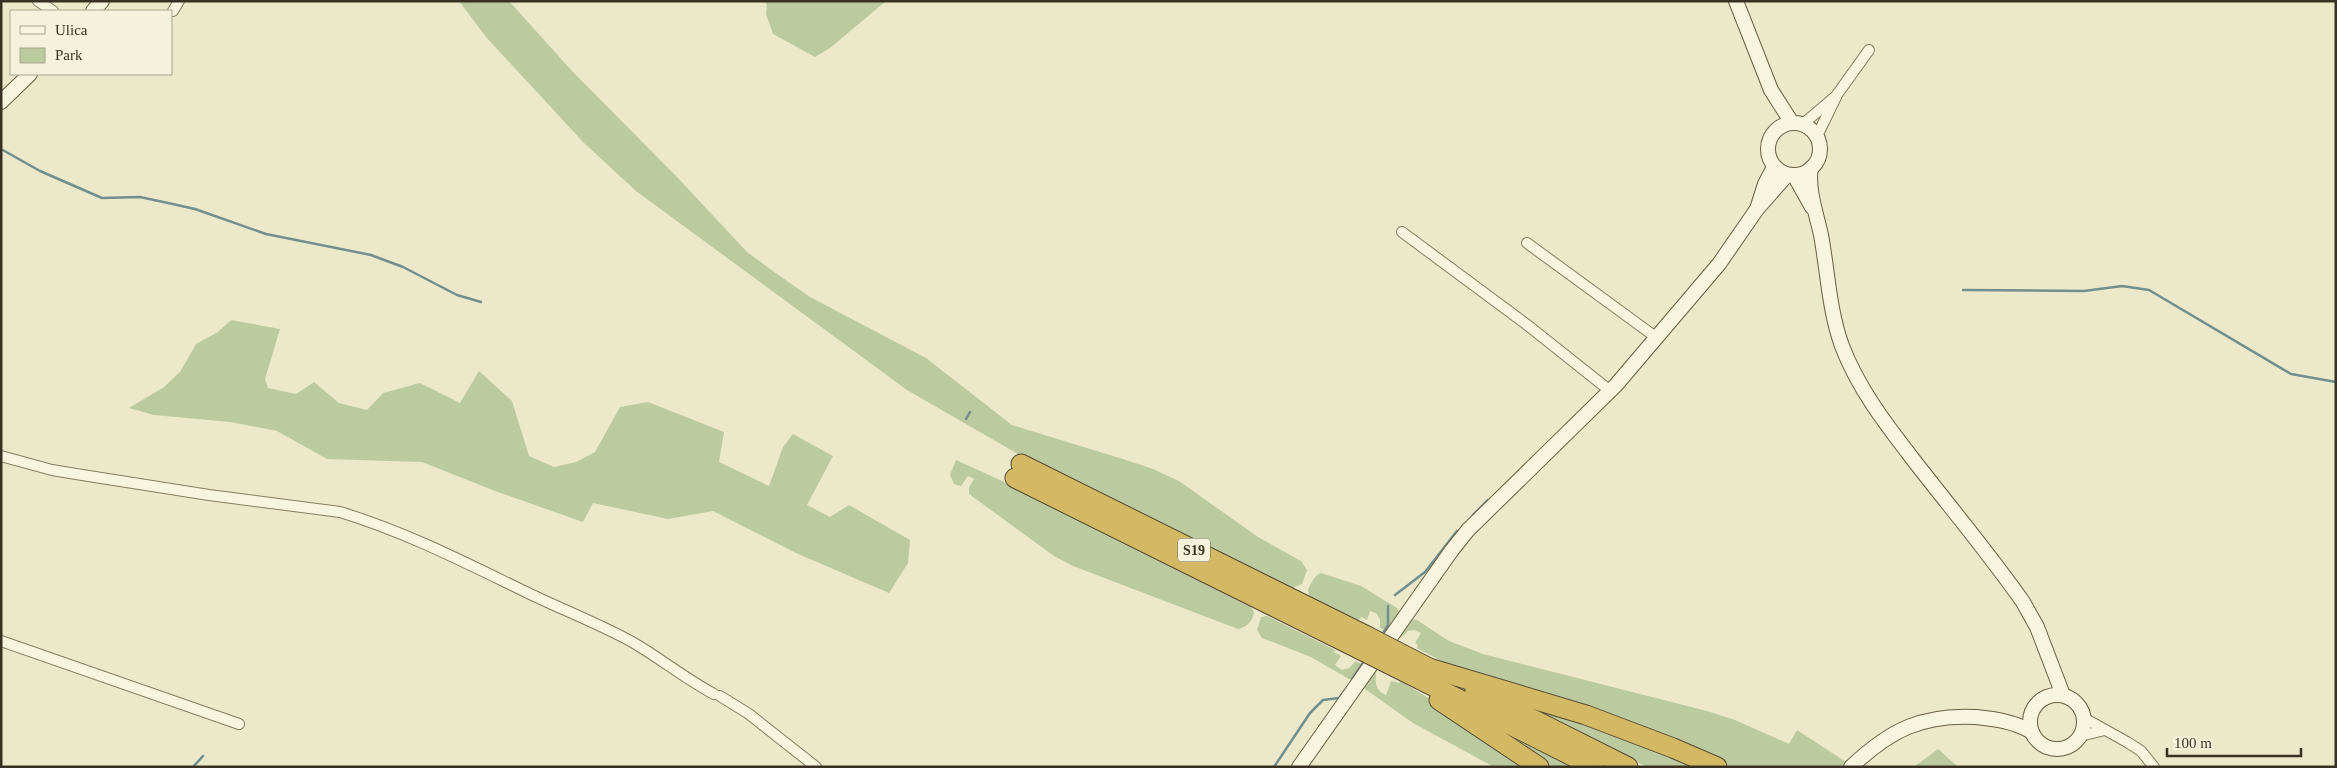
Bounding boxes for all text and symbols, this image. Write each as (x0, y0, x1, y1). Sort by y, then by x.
legend (10, 10, 172, 75)
text: Ulica (55, 22, 88, 38)
text: Park (55, 47, 83, 63)
road number: S19 (1178, 538, 1210, 562)
scale bar (2167, 726, 2301, 758)
text: 100 m (2174, 735, 2212, 751)

